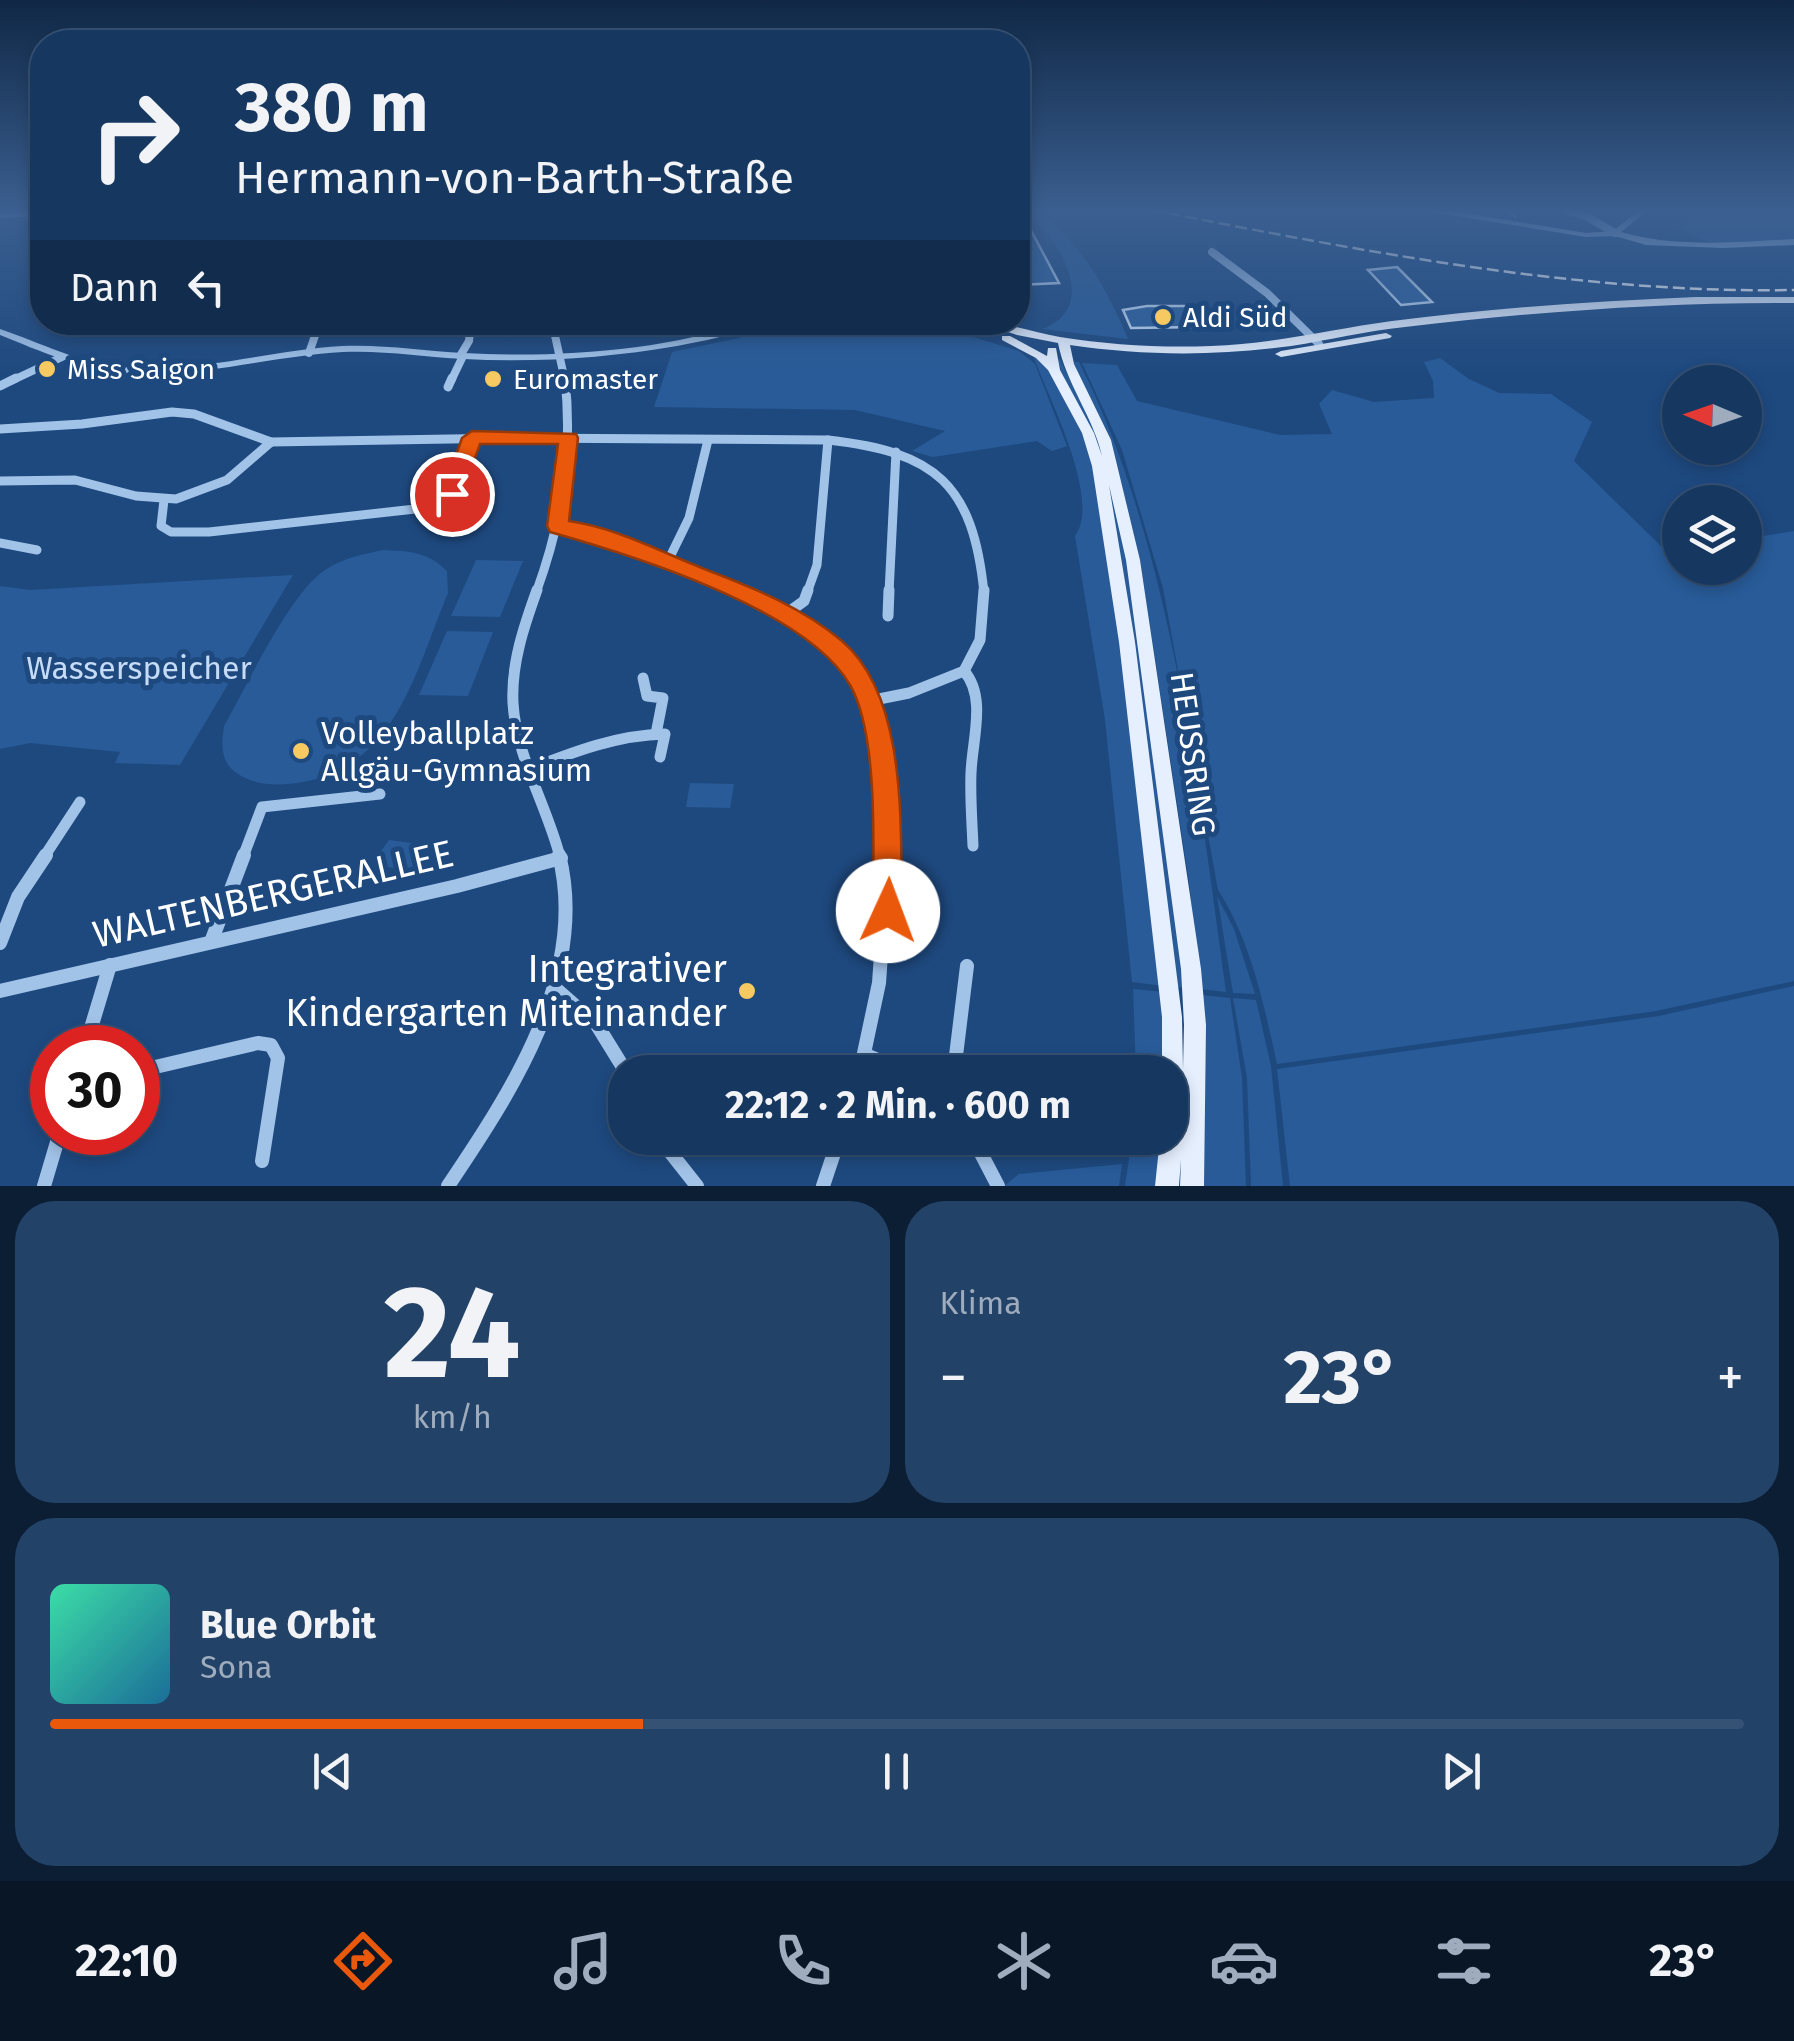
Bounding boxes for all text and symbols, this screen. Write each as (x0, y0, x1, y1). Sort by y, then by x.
text: 380 m (235, 66, 429, 150)
icon: right (70, 70, 200, 200)
text: Hermann-von-Barth-Straße (235, 151, 794, 205)
icon: left (179, 260, 234, 315)
text: Dann (70, 265, 159, 311)
place label: Aldi Süd (1183, 301, 1287, 334)
marker: Aldi Süd (1152, 306, 1174, 328)
place label: Miss Saigon (67, 353, 215, 386)
marker: Miss Saigon (36, 358, 58, 380)
place label: Euromaster (513, 363, 658, 396)
north arrow (1662, 365, 1762, 465)
map controls (1662, 365, 1762, 585)
marker: Euromaster (482, 368, 504, 390)
pin (410, 452, 495, 537)
icon: arrive (425, 467, 480, 522)
button: layers (1662, 485, 1762, 585)
park label: Wasserspeicher (26, 649, 252, 687)
street label: HEUSSRING (1163, 670, 1223, 838)
place label: Volleyballplatz Allgäu-Gymnasium (321, 714, 592, 789)
marker: Volleyballplatz Allgäu-Gymnasium (290, 740, 312, 762)
street label: WALTENBERGERALLEE (88, 830, 458, 958)
position arrow (836, 859, 940, 963)
place label: Integrativer Kindergarten Miteinander (285, 946, 727, 1036)
marker: Integrativer Kindergarten Miteinander (736, 980, 758, 1002)
speed limit sign: 30 (30, 1025, 160, 1155)
text: 22:12 · 2 Min. · 600 m (725, 1082, 1071, 1128)
text: 24 (384, 1255, 521, 1411)
text: Klima (940, 1284, 1022, 1322)
text: 23° (1284, 1333, 1400, 1423)
text: − (940, 1345, 967, 1411)
text: + (1717, 1345, 1744, 1411)
text: km/h (413, 1398, 492, 1436)
text: Blue Orbit (200, 1602, 376, 1648)
text: Sona (200, 1648, 272, 1686)
icon: previous (305, 1744, 360, 1799)
icon: pause (869, 1744, 924, 1799)
icon: next (1434, 1744, 1489, 1799)
icon: directions (328, 1926, 398, 1996)
icon: music (548, 1926, 618, 1996)
icon: phone (768, 1926, 838, 1996)
icon: climate (989, 1926, 1059, 1996)
icon: car (1209, 1926, 1279, 1996)
icon: filters (1429, 1926, 1499, 1996)
text: 22:10 (75, 1934, 178, 1988)
text: 23° (1649, 1934, 1719, 1988)

